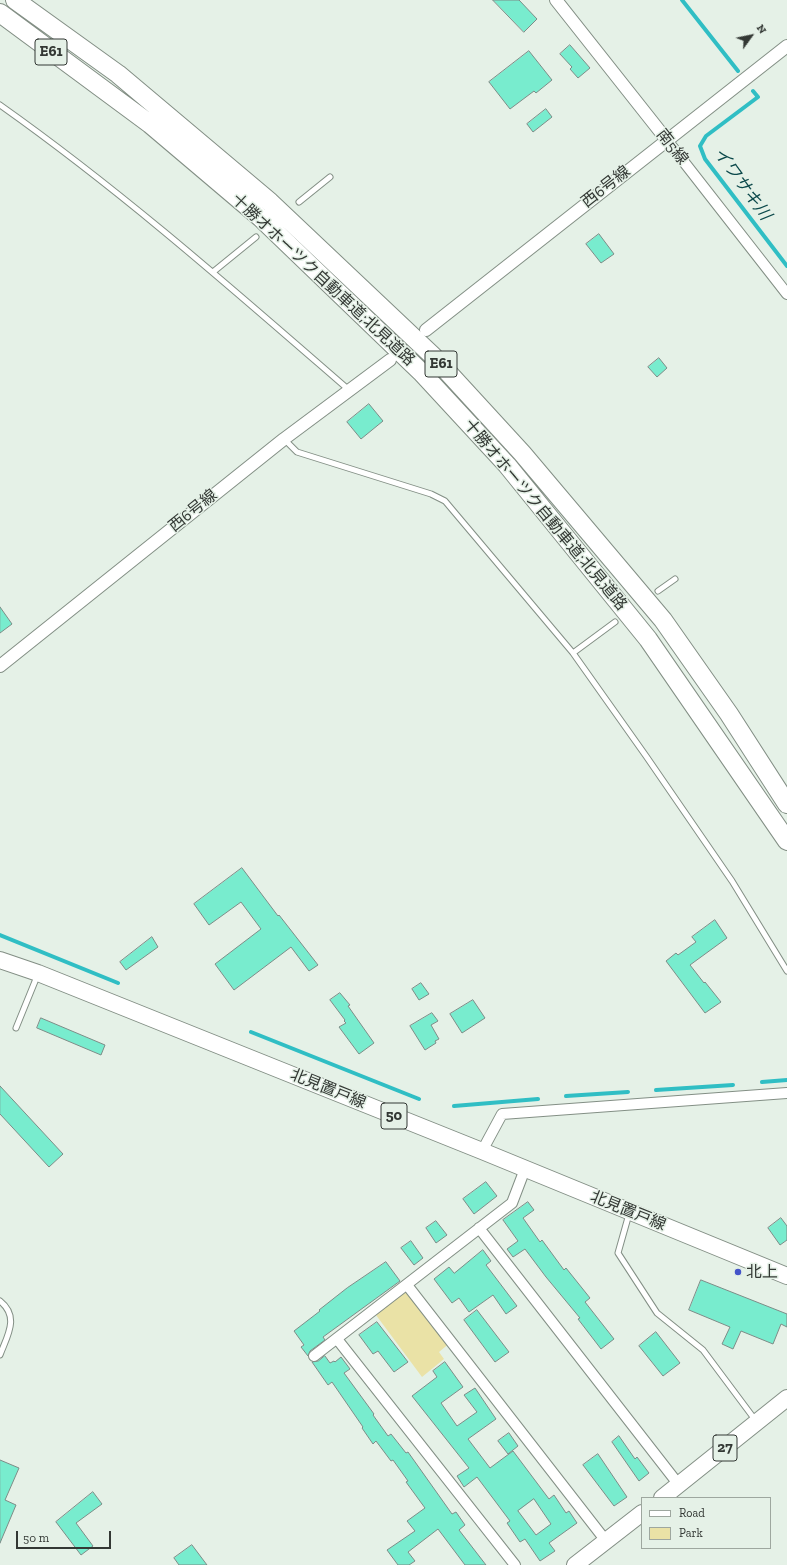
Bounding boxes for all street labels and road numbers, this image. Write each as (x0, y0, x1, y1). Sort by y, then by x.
road number: E61 (35, 39, 67, 65)
street label: 南5線 (652, 125, 692, 169)
street label: 西6号線 (578, 162, 634, 212)
street label: 十勝オホーツク自動車道;北見道路 (227, 190, 419, 370)
road number: E61 (425, 351, 457, 377)
street label: 十勝オホーツク自動車道;北見道路 (459, 415, 631, 615)
street label: 西6号線 (165, 486, 221, 536)
street label: 北見置戸線 (287, 1065, 369, 1113)
road number: 50 (381, 1103, 407, 1129)
street label: 北見置戸線 (587, 1187, 669, 1235)
road number: 27 (713, 1435, 737, 1461)

